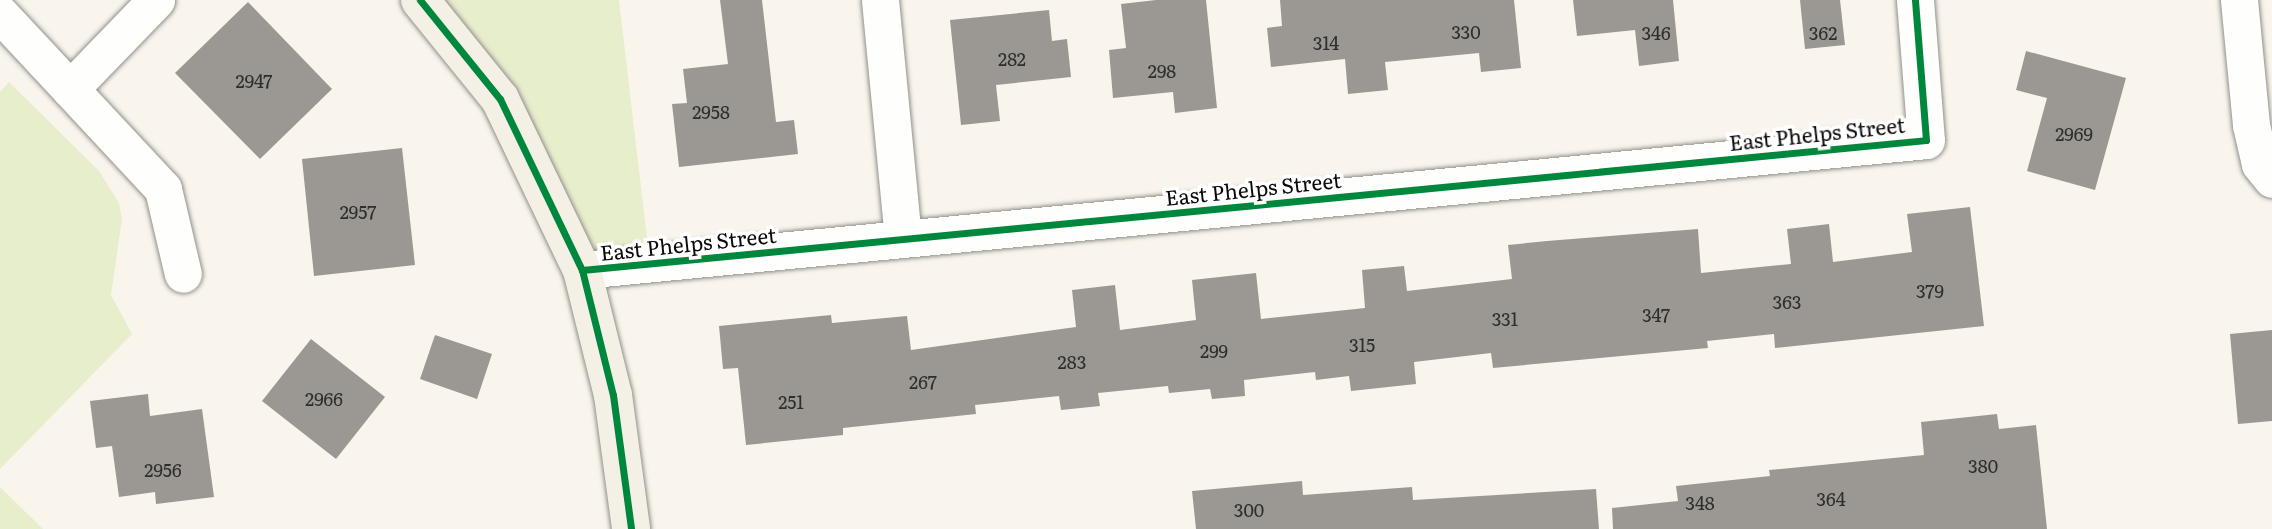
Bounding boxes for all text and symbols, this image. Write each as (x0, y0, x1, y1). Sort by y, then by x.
house number: 330 (1451, 21, 1481, 43)
house number: 346 (1641, 22, 1671, 44)
house number: 362 (1809, 22, 1837, 44)
house number: 314 (1313, 32, 1339, 54)
house number: 282 (998, 48, 1026, 70)
house number: 298 (1148, 60, 1176, 82)
house number: 2947 (236, 70, 272, 92)
house number: 2958 (692, 101, 730, 123)
street label: East Phelps Street (1728, 111, 1906, 155)
house number: 2969 (2055, 123, 2093, 145)
street label: East Phelps Street (1164, 166, 1342, 210)
house number: 2957 (340, 201, 376, 223)
street label: East Phelps Street (599, 221, 777, 265)
house number: 379 (1916, 280, 1944, 302)
house number: 363 (1772, 291, 1802, 313)
house number: 347 (1642, 304, 1670, 326)
house number: 331 (1492, 308, 1518, 330)
house number: 315 (1349, 334, 1375, 356)
house number: 299 (1200, 340, 1228, 362)
house number: 283 (1058, 351, 1086, 373)
house number: 267 (909, 371, 937, 393)
house number: 2966 (305, 388, 343, 410)
house number: 251 (778, 391, 804, 413)
house number: 380 (1968, 455, 1998, 477)
house number: 2956 (144, 459, 182, 481)
house number: 364 (1816, 488, 1846, 510)
house number: 348 (1685, 492, 1715, 514)
house number: 300 (1234, 499, 1264, 521)

